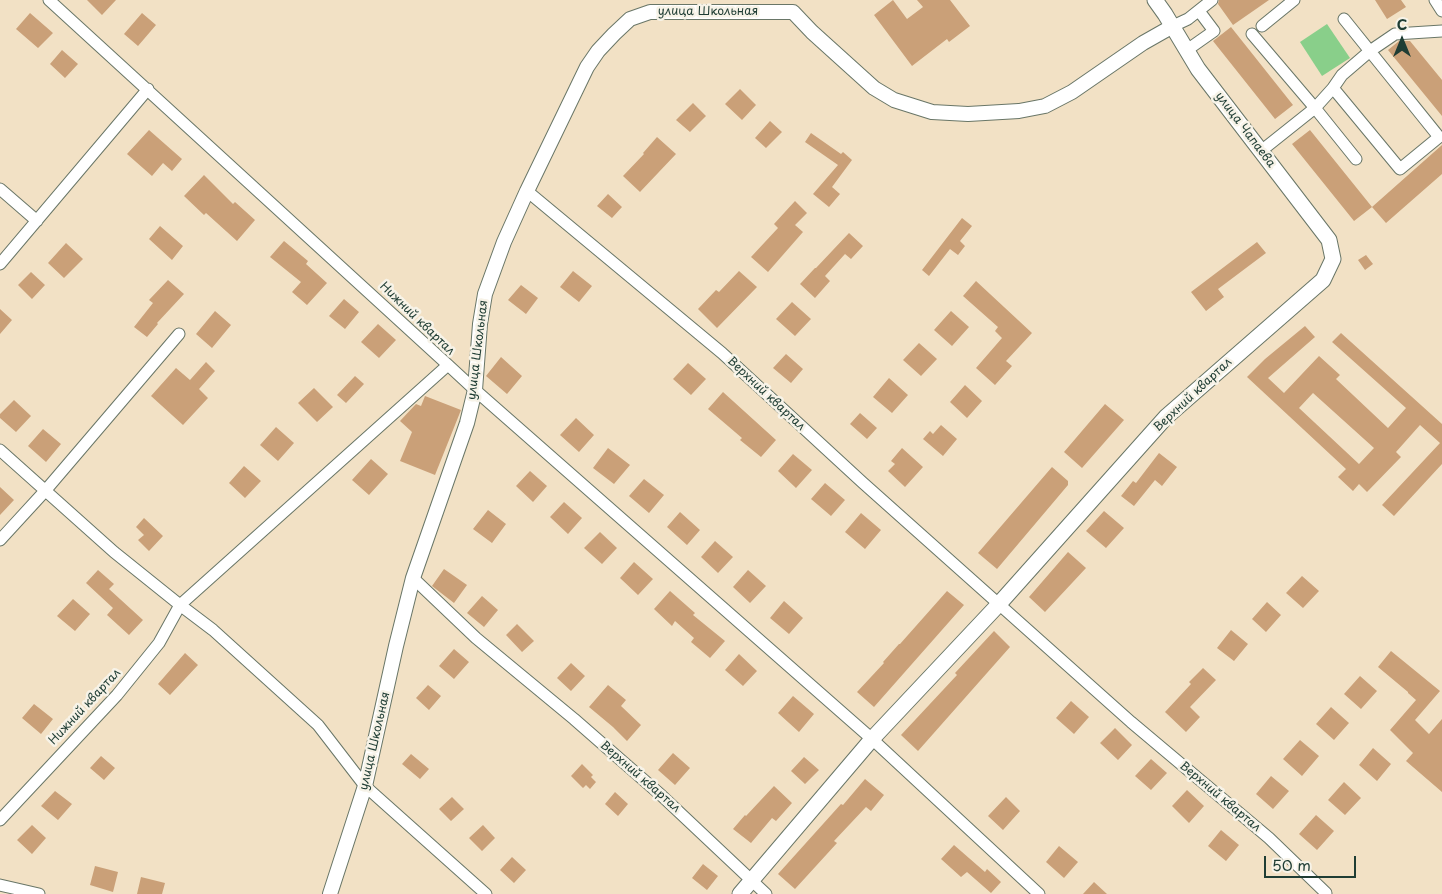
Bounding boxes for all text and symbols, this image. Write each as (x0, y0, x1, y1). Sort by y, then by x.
street label: улица Школьная (658, 5, 758, 19)
text: С (1397, 14, 1407, 35)
north arrow (1377, 15, 1427, 65)
street label: улица Чапаева (1212, 89, 1278, 171)
street label: Нижний квартал (376, 280, 458, 358)
street label: улица Школьная (465, 299, 491, 401)
street label: Верхний квартал (724, 354, 808, 434)
street label: Верхний квартал (1151, 355, 1235, 435)
street label: Нижний квартал (46, 666, 124, 748)
street label: улица Школьная (357, 690, 393, 792)
street label: Верхний квартал (597, 738, 683, 816)
street label: Верхний квартал (1177, 759, 1263, 835)
scale bar (1267, 846, 1360, 878)
text: 50 m (1272, 853, 1311, 876)

